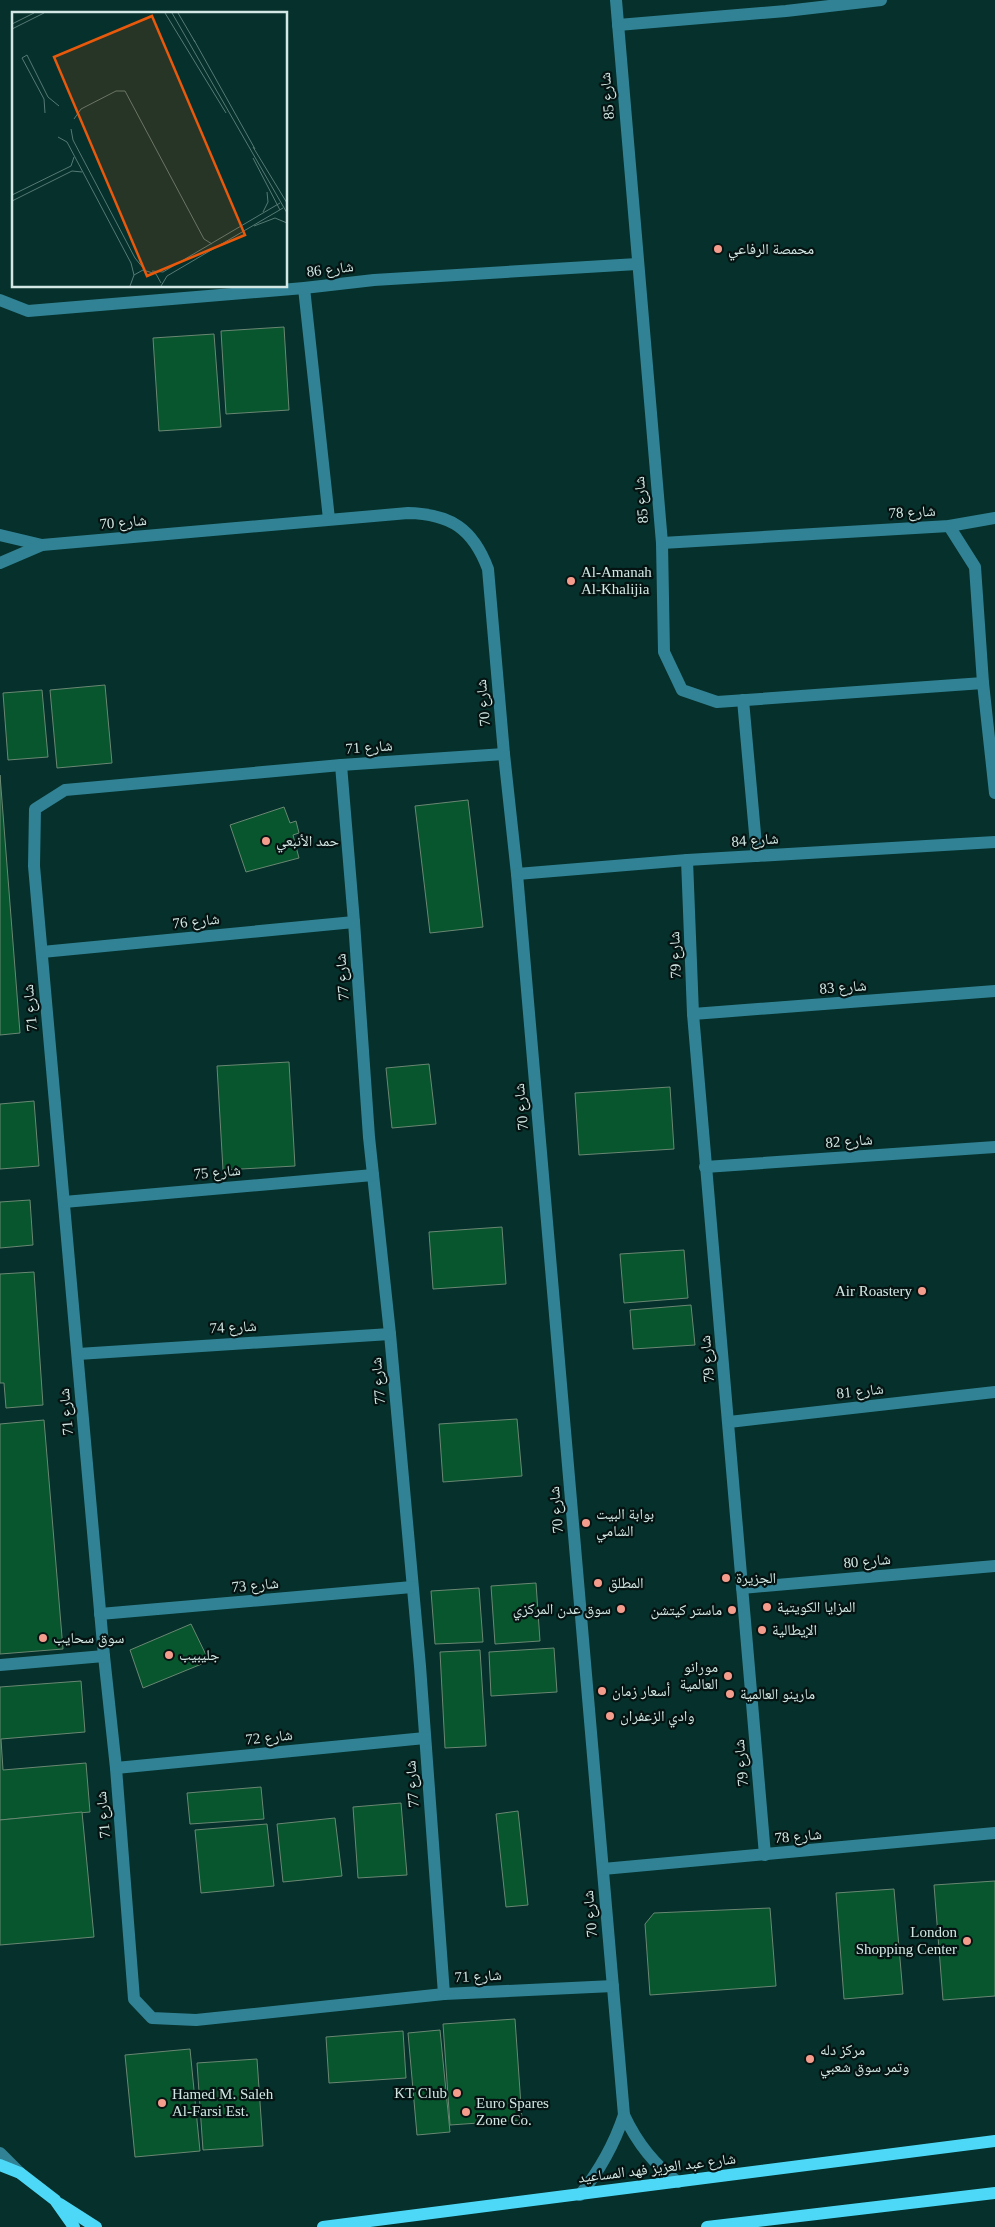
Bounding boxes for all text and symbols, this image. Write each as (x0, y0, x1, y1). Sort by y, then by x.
inset map (12, 12, 288, 288)
street label: شارع 85 (597, 71, 619, 120)
place label: محمصة الرفاعي (728, 241, 814, 261)
marker: محمصة الرفاعي (712, 243, 724, 255)
street label: شارع 86 (306, 258, 355, 282)
street label: شارع 85 (631, 475, 653, 524)
street label: شارع 78 (888, 503, 936, 523)
street label: شارع 70 (99, 512, 148, 534)
place label: Al-Amanah Al-Khalijia (581, 564, 652, 597)
marker: Al-Amanah Al-Khalijia (565, 575, 577, 587)
street label: شارع 70 (473, 678, 495, 727)
street label: شارع 71 (345, 737, 393, 759)
street label: شارع 84 (731, 830, 779, 852)
place label: حمد الأنبعي (276, 833, 339, 853)
marker: حمد الأنبعي (260, 835, 272, 847)
street label: شارع 76 (172, 911, 221, 933)
street label: شارع 79 (666, 931, 686, 979)
street label: شارع 77 (332, 953, 354, 1001)
street label: شارع 83 (819, 977, 867, 999)
street label: شارع 71 (20, 983, 42, 1032)
street label: شارع 70 (511, 1082, 533, 1131)
street label: شارع 82 (825, 1131, 873, 1153)
street label: شارع 75 (193, 1162, 242, 1184)
place label: Air Roastery (835, 1283, 912, 1299)
marker: Air Roastery (916, 1285, 928, 1297)
street label: شارع 74 (209, 1318, 257, 1338)
street label: شارع 79 (697, 1334, 719, 1383)
street label: شارع 77 (368, 1356, 390, 1405)
street label: شارع 81 (836, 1381, 885, 1403)
street label: شارع 71 (56, 1387, 78, 1436)
street label: شارع 70 (546, 1485, 568, 1534)
place label: بوابة البيت الشامي (596, 1506, 654, 1543)
marker: بوابة البيت الشامي (580, 1517, 592, 1529)
street label: شارع 80 (843, 1551, 892, 1573)
place label: الجزيرة (736, 1570, 776, 1587)
marker: الجزيرة (720, 1572, 732, 1584)
street label: شارع 73 (231, 1575, 280, 1597)
place label: المطلق (608, 1575, 644, 1593)
marker: المطلق (592, 1577, 604, 1589)
place label: المزايا الكويتية (777, 1599, 856, 1616)
place label: سوق عدن المركزي (513, 1601, 611, 1621)
marker: المزايا الكويتية (761, 1601, 773, 1613)
place label: ماستر كيتشن (651, 1602, 722, 1620)
marker: سوق عدن المركزي (615, 1603, 627, 1615)
marker: ماستر كيتشن (726, 1604, 738, 1616)
place label: الإيطالية (772, 1622, 817, 1639)
marker: الإيطالية (756, 1624, 768, 1636)
place label: سوق سحايب (53, 1630, 125, 1648)
marker: سوق سحايب (37, 1632, 49, 1644)
place label: جليبيب (179, 1647, 220, 1663)
marker: جليبيب (163, 1649, 175, 1661)
place label: مورانو العالمية (680, 1659, 718, 1692)
marker: مورانو العالمية (722, 1670, 734, 1682)
place label: أسعار زمان (612, 1682, 670, 1701)
marker: أسعار زمان (596, 1685, 608, 1697)
place label: مارينو العالمية (740, 1686, 815, 1703)
marker: مارينو العالمية (724, 1688, 736, 1700)
place label: وادي الزعفران (620, 1708, 694, 1728)
marker: وادي الزعفران (604, 1710, 616, 1722)
street label: شارع 72 (245, 1727, 294, 1749)
street label: شارع 79 (731, 1738, 753, 1787)
street label: شارع 77 (402, 1760, 424, 1808)
street label: شارع 71 (93, 1790, 115, 1839)
street label: شارع 78 (774, 1826, 823, 1848)
street label: شارع 70 (580, 1889, 602, 1938)
place label: London Shopping Center (856, 1924, 957, 1957)
marker: London Shopping Center (961, 1935, 973, 1947)
street label: شارع 71 (454, 1967, 502, 1987)
place label: مركز دله وتمر سوق شعبي (820, 2042, 909, 2079)
marker: مركز دله وتمر سوق شعبي (804, 2053, 816, 2065)
place label: KT Club (394, 2085, 447, 2101)
place label: Hamed M. Saleh Al-Farsi Est. (172, 2086, 274, 2119)
marker: KT Club (451, 2087, 463, 2099)
place label: Euro Spares Zone Co. (476, 2095, 549, 2128)
marker: Hamed M. Saleh Al-Farsi Est. (156, 2097, 168, 2109)
marker: Euro Spares Zone Co. (460, 2106, 472, 2118)
street label: شارع عبد العزيز فهد المساعيد (577, 2150, 737, 2188)

